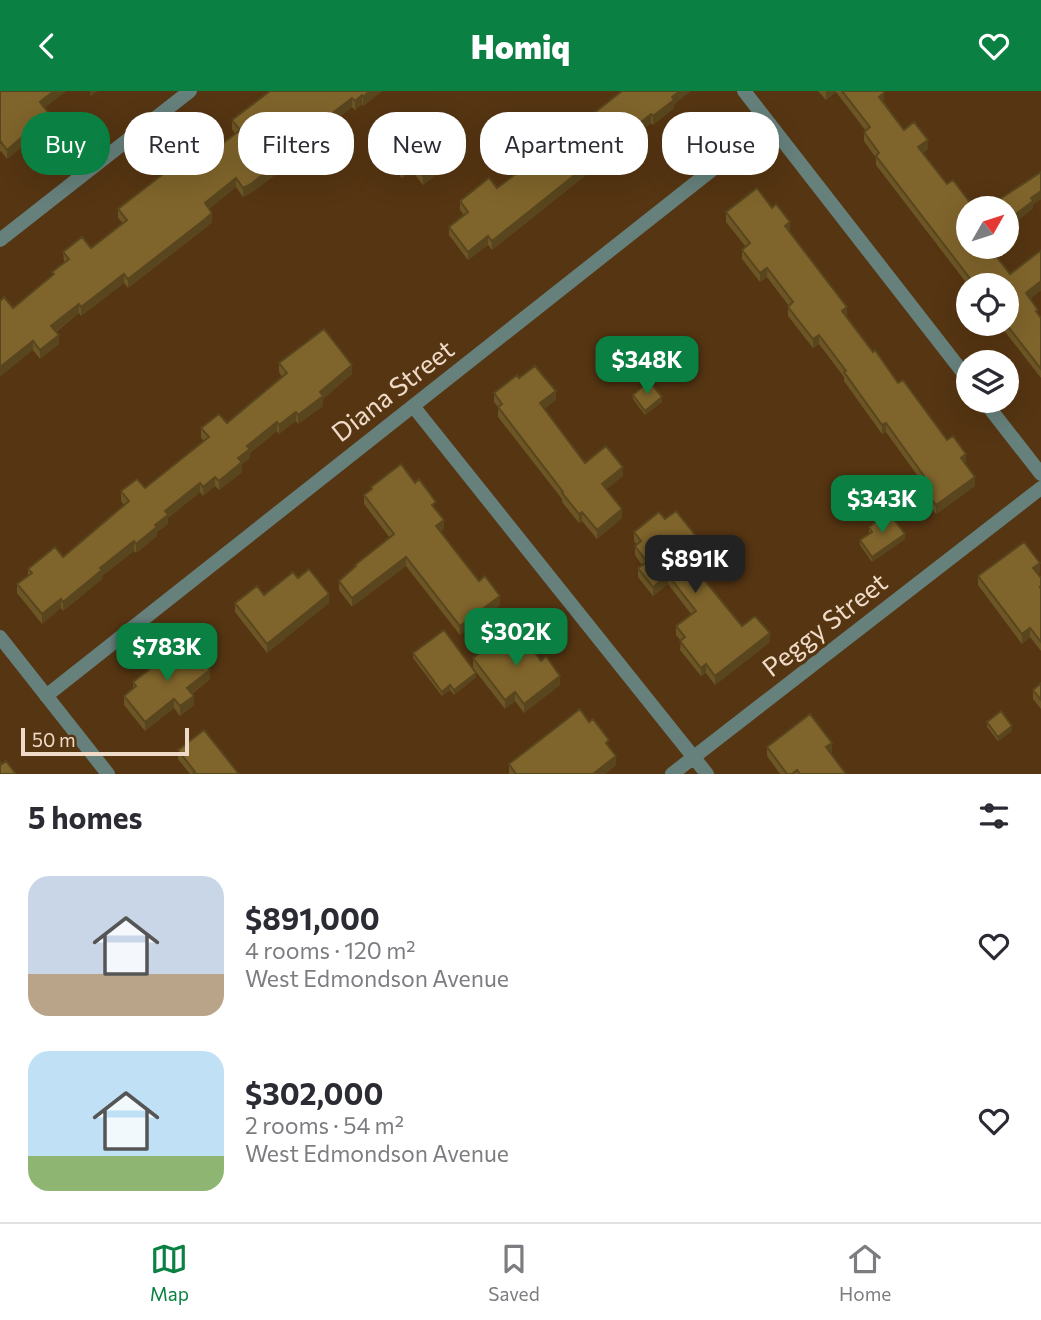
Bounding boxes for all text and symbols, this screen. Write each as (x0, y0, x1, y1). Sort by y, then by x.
text: Homiq (471, 26, 570, 66)
icon: back (28, 27, 66, 65)
icon: heart (975, 27, 1013, 65)
chip: Buy (21, 112, 110, 175)
chip: Rent (124, 112, 224, 175)
chip: Filters (238, 112, 354, 175)
chip: New (368, 112, 466, 175)
chip: Apartment (480, 112, 648, 175)
chip: House (662, 112, 779, 175)
north arrow (956, 196, 1018, 259)
map controls (956, 196, 1019, 413)
button: locate (956, 273, 1019, 336)
street label: Diana Street (325, 333, 459, 447)
pin: $348K (598, 337, 696, 396)
text: $348K (611, 345, 683, 373)
button: layers (956, 350, 1019, 413)
pin: $343K (833, 475, 931, 535)
text: $343K (847, 484, 917, 512)
pin: $891K (646, 535, 744, 595)
text: $891K (661, 544, 729, 572)
street label: Peggy Street (756, 566, 893, 682)
pin: $302K (467, 609, 565, 668)
text: $302K (481, 617, 551, 645)
pin: $783K (118, 623, 216, 683)
text: $783K (132, 632, 202, 660)
scale bar (21, 725, 189, 757)
text: 50 m (32, 728, 76, 751)
icon: filters (975, 797, 1013, 835)
text: 5 homes (28, 798, 142, 835)
text: $891,000 (245, 899, 380, 936)
icon: home (84, 904, 168, 988)
icon: heart (975, 927, 1013, 965)
text: 4 rooms · 120 m² (245, 936, 416, 964)
text: West Edmondson Avenue (245, 964, 509, 992)
text: $302,000 (245, 1074, 383, 1111)
icon: home (84, 1079, 168, 1163)
icon: heart (975, 1102, 1013, 1140)
text: 2 rooms · 54 m² (245, 1111, 404, 1139)
text: West Edmondson Avenue (245, 1139, 509, 1167)
tab: Map (150, 1240, 189, 1305)
tab: Saved (488, 1240, 540, 1305)
tab: Home (839, 1240, 891, 1305)

